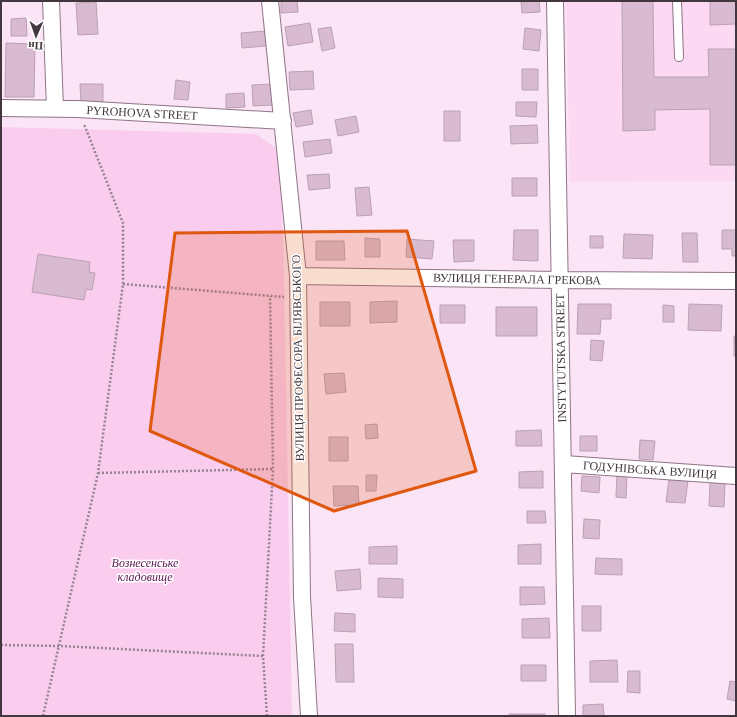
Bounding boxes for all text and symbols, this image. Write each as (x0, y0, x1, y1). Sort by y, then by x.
north arrow (16, 16, 56, 56)
text: Пн (27, 40, 43, 52)
street label: PYROHOVA STREET (86, 103, 199, 123)
street label: ВУЛИЦЯ ПРОФЕСОРА БІЛЯВСЬКОГО (289, 254, 307, 462)
street label: ВУЛИЦЯ ГЕНЕРАЛА ГРЕКОВА (433, 271, 601, 287)
street label: INSTYTUTSKA STREET (553, 293, 569, 423)
street label: ГОДУНІВСЬКА ВУЛИЦЯ (582, 458, 718, 482)
park label: Вознесенське кладовище (112, 556, 179, 584)

